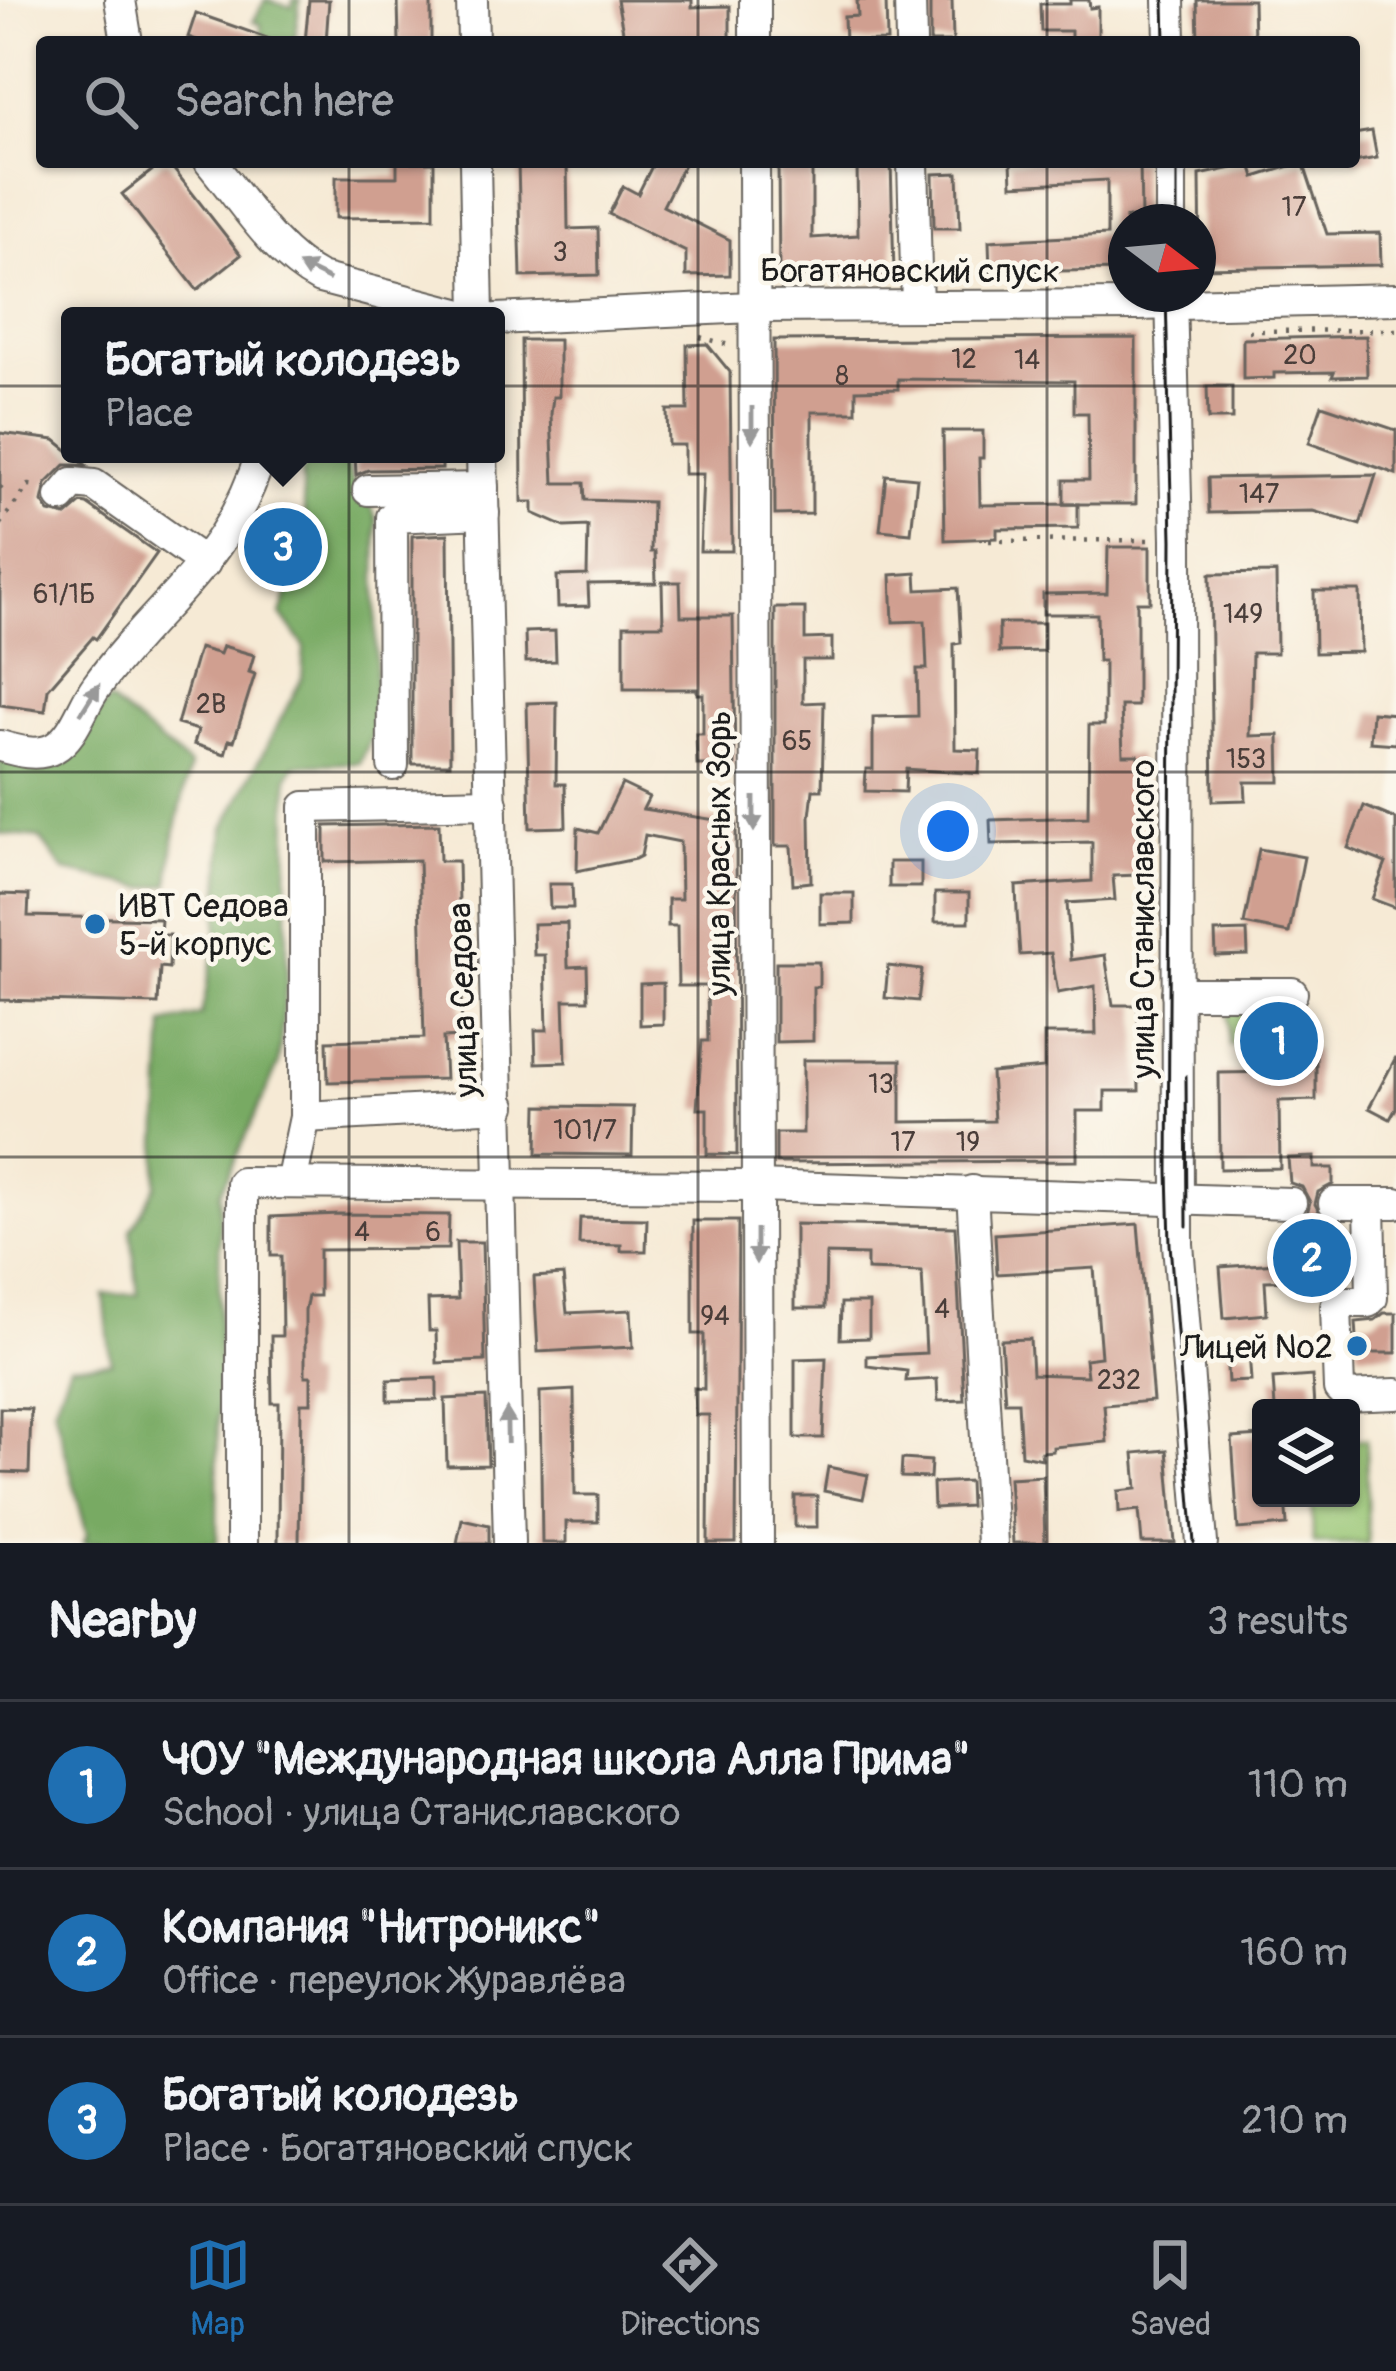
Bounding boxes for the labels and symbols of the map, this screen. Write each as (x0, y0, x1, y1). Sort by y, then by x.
house number: 17 (1282, 191, 1306, 224)
north arrow (1108, 204, 1216, 312)
house number: 3 (552, 236, 568, 269)
street label: Богатяновский спуск (760, 251, 1060, 292)
one-way arrow (296, 262, 331, 282)
house number: 20 (1283, 339, 1317, 372)
house number: 12 (951, 343, 977, 376)
house number: 14 (1014, 344, 1040, 377)
house number: 8 (835, 360, 849, 393)
one-way arrow (742, 406, 762, 444)
house number: 147 (1239, 478, 1279, 511)
pin: 3 (244, 502, 322, 592)
house number: 61/1Б (33, 578, 95, 611)
house number: 149 (1223, 598, 1263, 631)
one-way arrow (78, 683, 100, 715)
house number: 2В (196, 688, 226, 721)
street label: улица Красных Зорь (699, 710, 740, 997)
house number: 65 (782, 725, 812, 758)
house number: 153 (1226, 743, 1266, 776)
street label: улица Станиславского (1123, 760, 1164, 1079)
one-way arrow (744, 796, 764, 834)
your location (918, 801, 978, 861)
place label: ИВТ Седова 5-й корпус (119, 886, 289, 965)
street label: улица Седова (440, 902, 487, 1099)
marker: ИВТ Седова 5-й корпус (82, 911, 108, 937)
pin: 1 (1240, 996, 1318, 1086)
house number: 13 (868, 1068, 894, 1101)
house number: 101/7 (553, 1114, 617, 1147)
house number: 17 (891, 1126, 915, 1159)
house number: 19 (956, 1126, 980, 1159)
pin: 2 (1273, 1213, 1351, 1303)
house number: 4 (354, 1216, 370, 1249)
house number: 6 (425, 1216, 441, 1249)
one-way arrow (747, 1228, 766, 1266)
house number: 4 (934, 1293, 950, 1326)
house number: 94 (700, 1300, 730, 1333)
place label: Лицей №2 (1179, 1327, 1333, 1368)
marker: Лицей №2 (1344, 1333, 1370, 1359)
house number: 232 (1097, 1364, 1141, 1397)
one-way arrow (498, 1406, 517, 1444)

